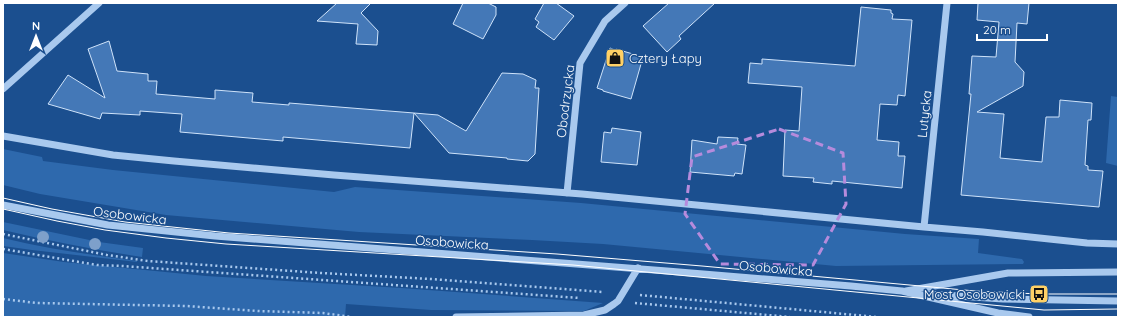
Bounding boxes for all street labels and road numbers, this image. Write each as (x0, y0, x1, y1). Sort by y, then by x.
street label: Obodrzycka (553, 63, 577, 139)
street label: Lutycka (914, 90, 934, 138)
street label: Osobowicka (92, 203, 168, 227)
street label: Osobowicka (415, 231, 489, 253)
street label: Osobowicka (739, 257, 813, 279)

